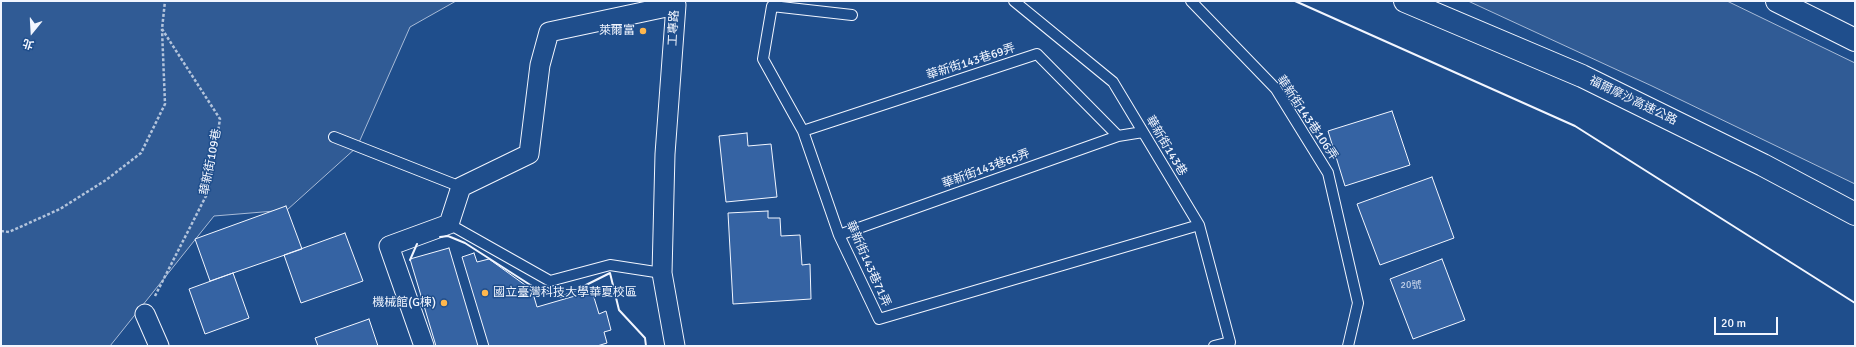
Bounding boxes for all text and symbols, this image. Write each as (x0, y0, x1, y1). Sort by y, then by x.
street label: 工專路 (666, 10, 682, 46)
north arrow (12, 12, 52, 52)
place label: 萊爾富 (599, 24, 635, 38)
marker: 萊爾富 (638, 26, 648, 36)
text: 北 (21, 36, 35, 52)
street label: 華新街143巷69弄 (925, 41, 1017, 83)
street label: 華新街143巷106弄 (1273, 73, 1341, 163)
street label: 福爾摩沙高速公路 (1587, 73, 1679, 129)
street label: 華新街143巷 (1142, 113, 1190, 179)
street label: 華新街109巷 (197, 128, 225, 196)
street label: 華新街143巷65弄 (940, 146, 1032, 192)
street label: 華新街143巷71弄 (843, 219, 893, 309)
house number: 20號 (1401, 279, 1421, 291)
place label: 國立臺灣科技大學華夏校區 (493, 286, 637, 300)
marker: 國立臺灣科技大學華夏校區 (480, 288, 490, 298)
place label: 機械館(G棟) (372, 296, 436, 310)
marker: 機械館(G棟) (439, 298, 449, 308)
scale bar (1716, 309, 1780, 335)
text: 20 m (1721, 316, 1746, 331)

